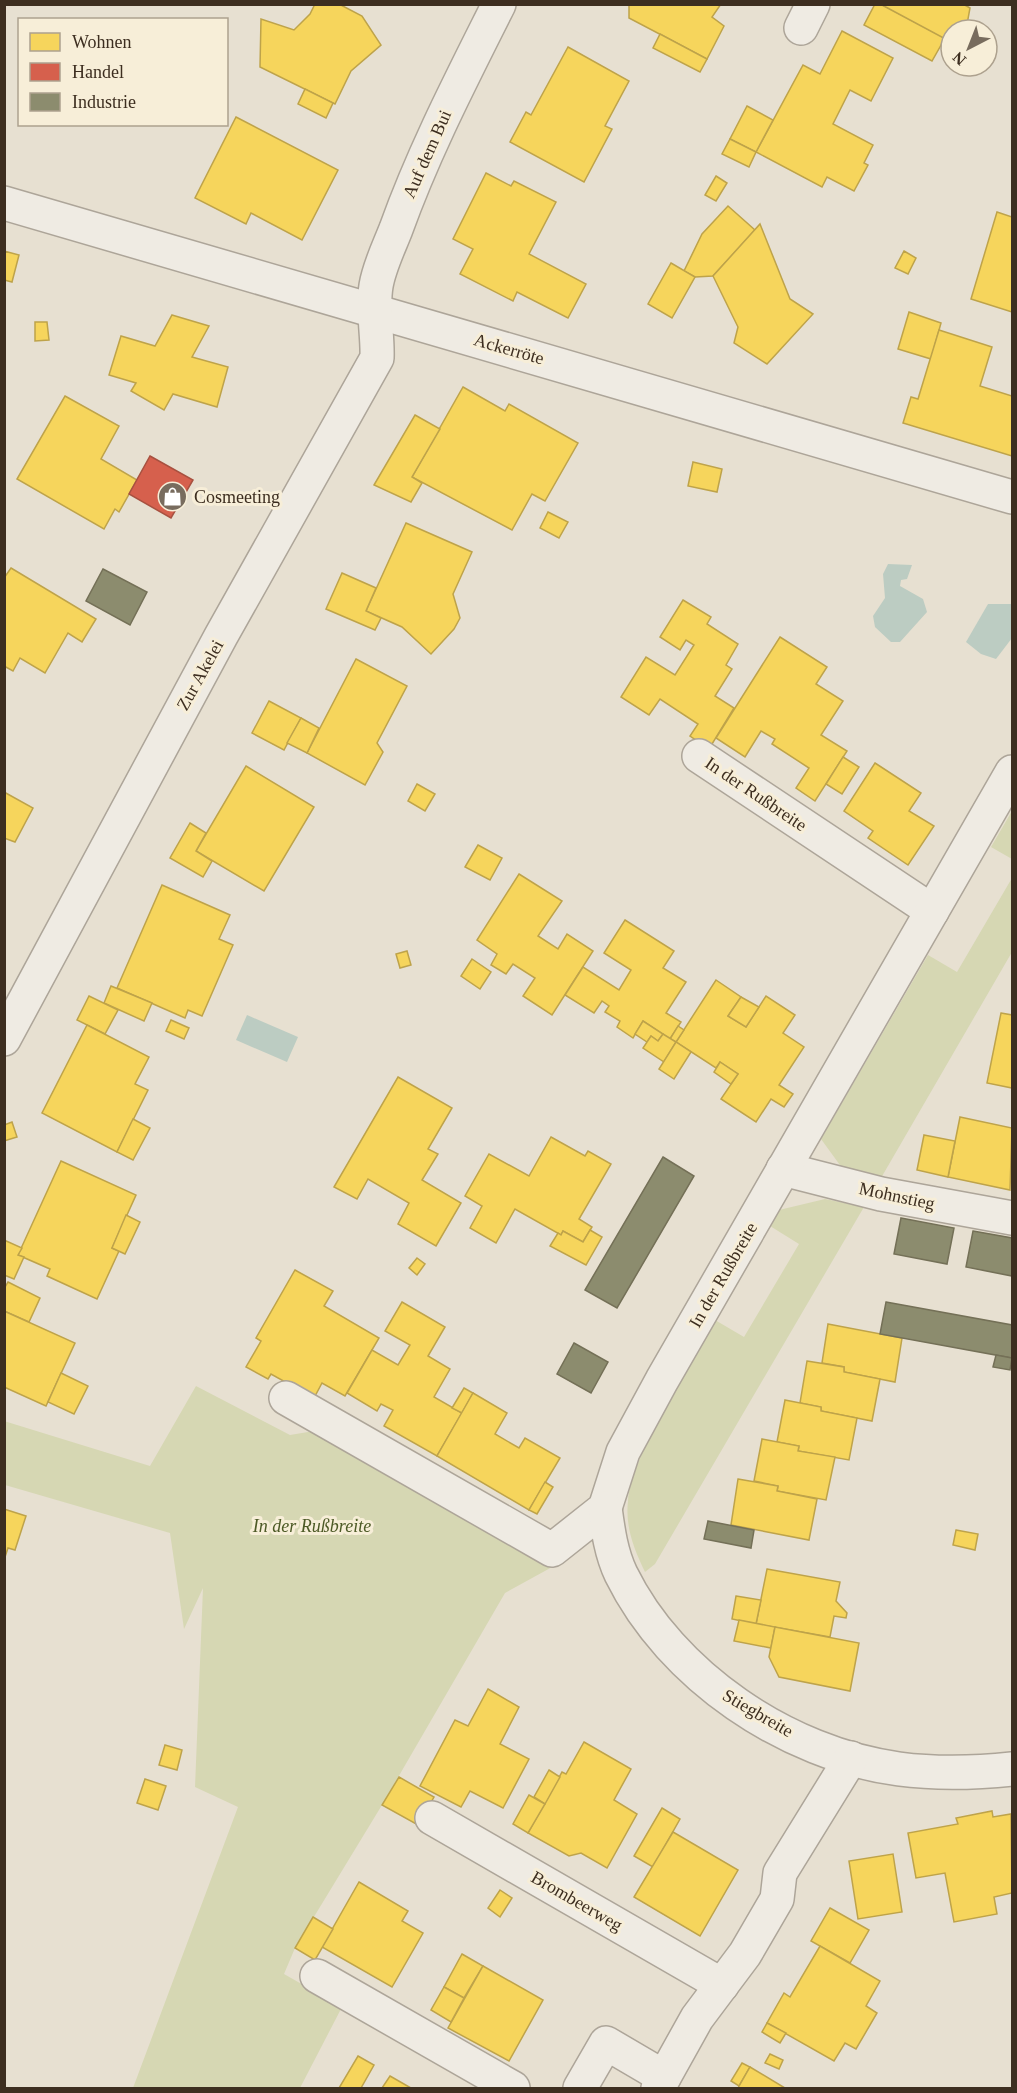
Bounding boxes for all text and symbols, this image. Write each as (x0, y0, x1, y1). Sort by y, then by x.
legend (18, 18, 228, 126)
north arrow (939, 18, 999, 78)
text: Wohnen (72, 32, 132, 52)
text: N (949, 48, 969, 69)
text: Handel (72, 62, 124, 82)
text: Industrie (72, 92, 136, 112)
street label: Auf dem Bui (399, 107, 455, 201)
street label: Ackerröte (472, 329, 546, 369)
shop icon: Cosmeeting (157, 481, 189, 513)
place label: Cosmeeting (194, 487, 280, 507)
street label: Zur Akelei (172, 636, 228, 714)
street label: In der Rußbreite (702, 753, 810, 835)
street label: Mohnstieg (857, 1178, 937, 1214)
street label: In der Rußbreite (685, 1219, 761, 1331)
park label: In der Rußbreite (252, 1516, 371, 1536)
street label: Stiegbreite (719, 1685, 797, 1741)
street label: Brombeerweg (528, 1867, 626, 1935)

